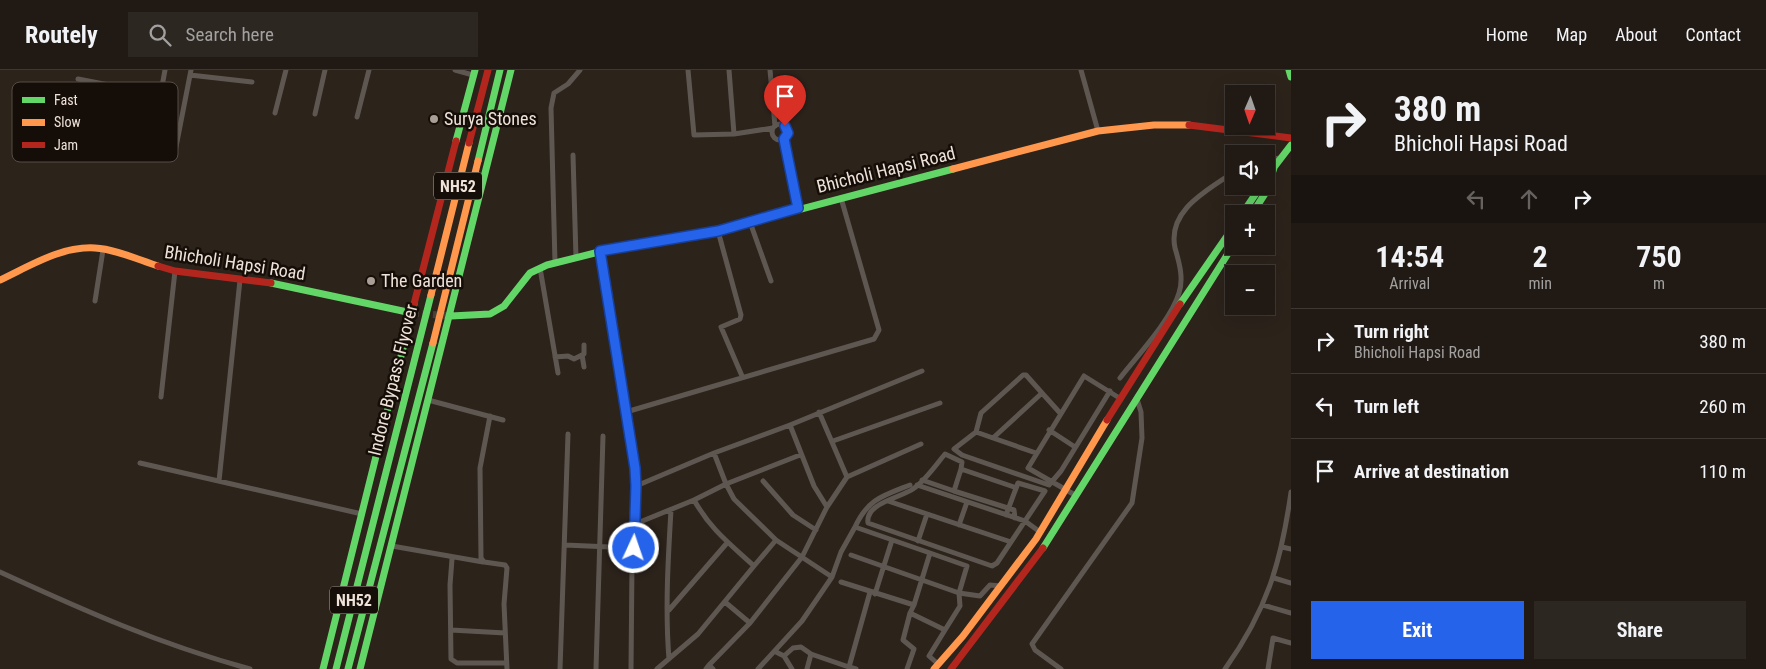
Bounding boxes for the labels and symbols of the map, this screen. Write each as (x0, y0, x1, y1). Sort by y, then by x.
pin (764, 75, 806, 126)
legend (12, 82, 178, 162)
north arrow (1225, 85, 1275, 135)
text: Fast (54, 92, 78, 108)
place label: Surya Stones (444, 108, 537, 129)
marker: Surya Stones (428, 113, 440, 125)
text: Slow (54, 114, 81, 130)
text: Jam (54, 137, 78, 153)
street label: Bhicholi Hapsi Road (814, 142, 957, 197)
road number: NH52 (434, 172, 482, 200)
street label: Bhicholi Hapsi Road (163, 241, 307, 284)
place label: The Garden (381, 270, 462, 291)
marker: The Garden (365, 275, 377, 287)
street label: Indore Bypass Flyover (364, 302, 422, 458)
position arrow (607, 521, 659, 573)
road number: NH52 (330, 586, 378, 614)

